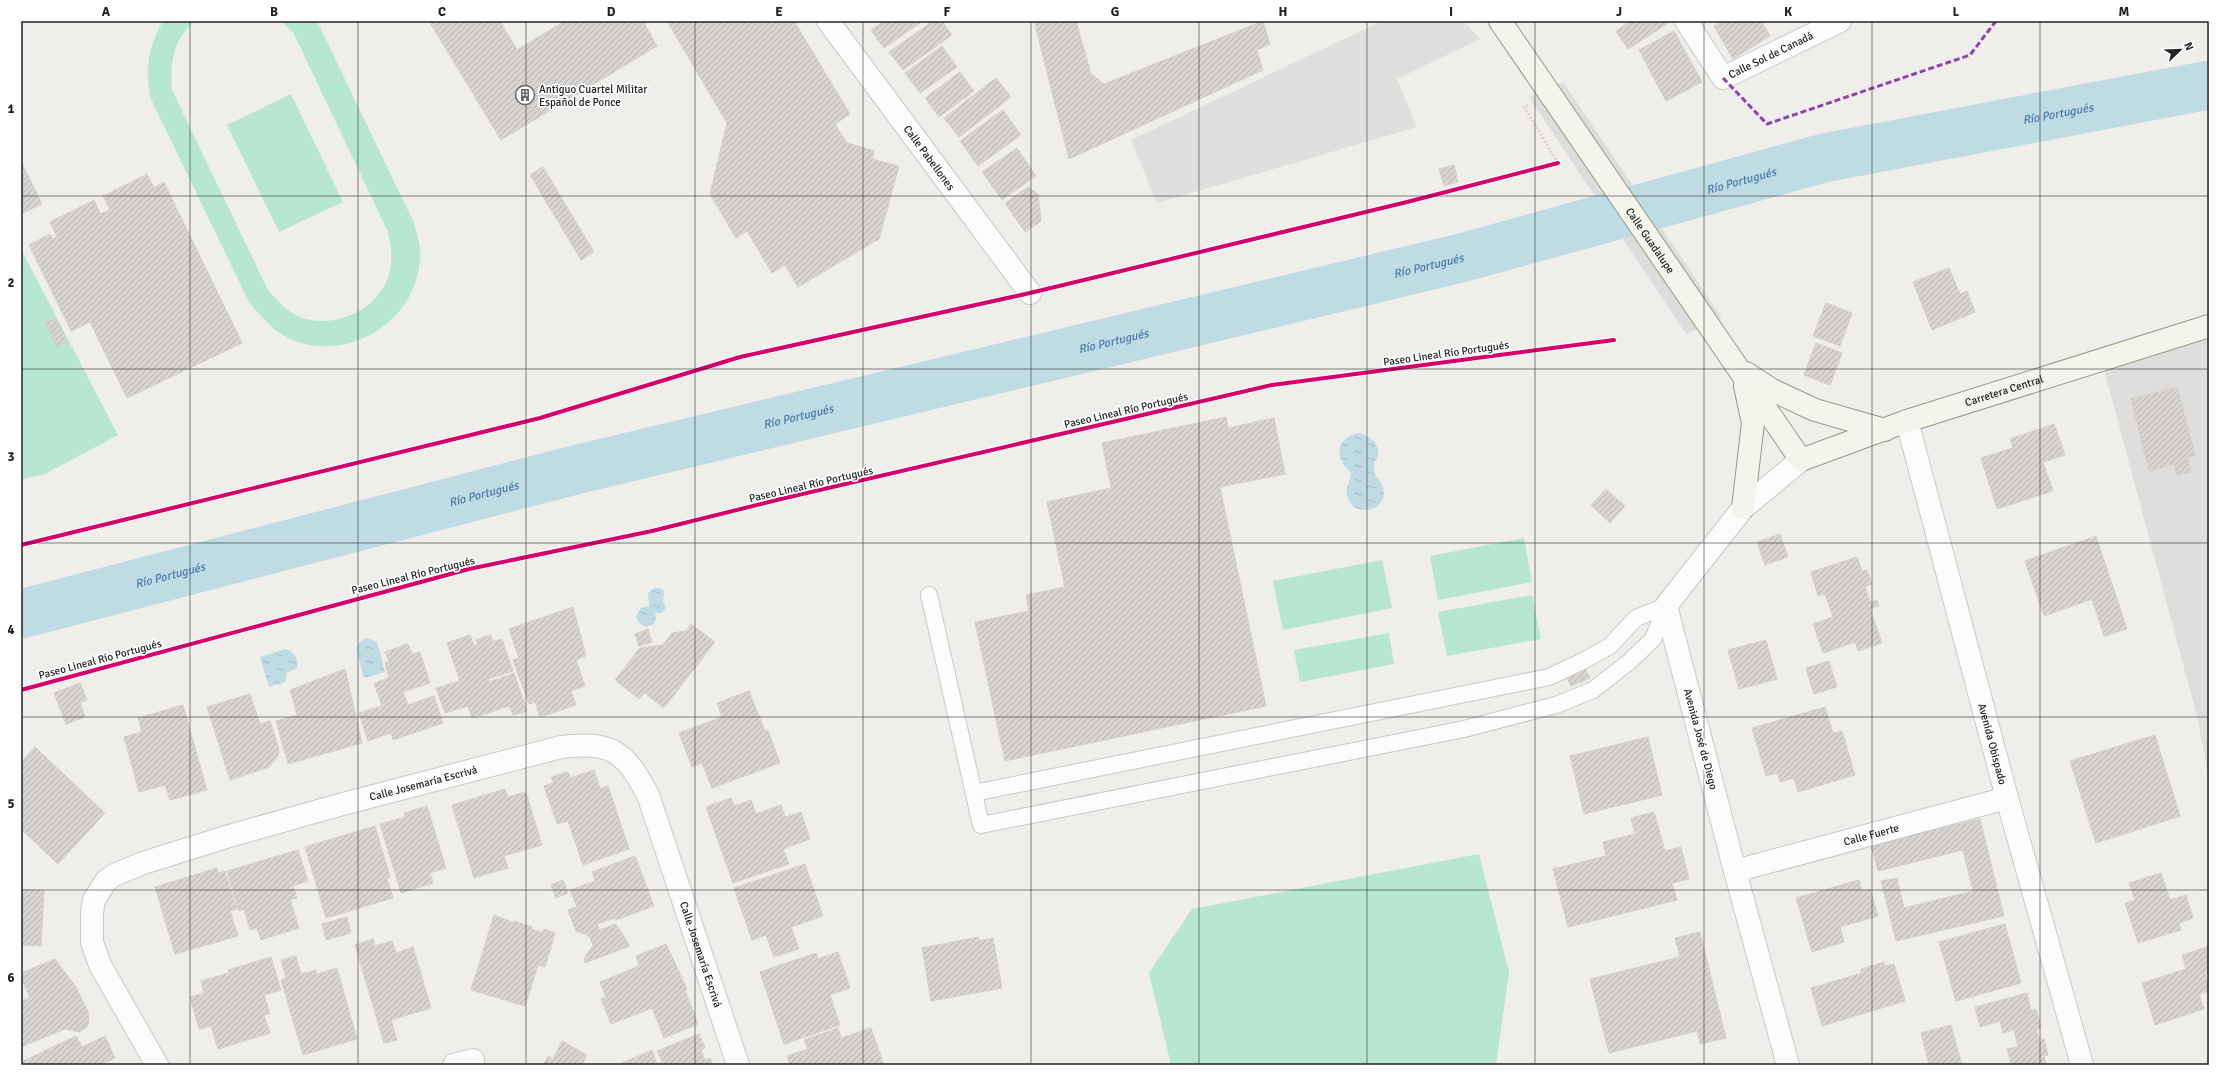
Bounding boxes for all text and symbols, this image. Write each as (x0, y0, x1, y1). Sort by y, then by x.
text: A (102, 4, 111, 20)
text: B (270, 4, 278, 20)
text: C (438, 4, 446, 20)
text: D (607, 4, 616, 20)
text: E (775, 4, 783, 20)
text: F (944, 4, 951, 20)
text: G (1111, 4, 1119, 20)
text: H (1279, 4, 1287, 20)
text: I (1449, 4, 1453, 20)
text: J (1616, 4, 1622, 20)
text: K (1784, 4, 1792, 20)
text: L (1953, 4, 1960, 20)
text: M (2119, 4, 2130, 20)
street label: Calle Sol de Canadá (1726, 29, 1816, 81)
north arrow (2160, 30, 2200, 70)
text: N (2181, 40, 2196, 52)
place label: Antiguo Cuartel Militar Español de Ponce (539, 83, 647, 109)
building icon: Antiguo Cuartel Militar Español de Ponce (514, 84, 536, 106)
water label: Río Portugués (2021, 100, 2096, 128)
text: 1 (7, 101, 15, 117)
street label: Calle Pabellones (901, 123, 957, 193)
water label: Río Portugués (1705, 164, 1780, 198)
street label: Calle Guadalupe (1623, 205, 1677, 276)
water label: Río Portugués (1392, 250, 1467, 282)
text: 2 (7, 275, 15, 291)
water label: Río Portugués (1077, 326, 1152, 357)
street label: Paseo Lineal Río Portugués (1382, 338, 1510, 369)
street label: Carretera Central (1963, 373, 2045, 409)
street label: Paseo Lineal Río Portugués (1063, 390, 1190, 431)
water label: Río Portugués (762, 401, 837, 433)
text: 3 (7, 449, 15, 465)
street label: Paseo Lineal Río Portugués (748, 464, 875, 505)
water label: Río Portugués (447, 478, 522, 511)
street label: Paseo Lineal Río Portugués (350, 554, 476, 597)
water label: Río Portugués (134, 559, 208, 592)
text: 4 (7, 622, 15, 638)
street label: Paseo Lineal Río Portugués (37, 637, 163, 682)
street label: Avenida José de Diego (1681, 687, 1720, 791)
street label: Avenida Obispado (1975, 702, 2009, 786)
street label: Calle Josemaría Escrivá (368, 763, 479, 804)
text: 5 (7, 796, 15, 812)
street label: Calle Fuerte (1842, 821, 1900, 849)
street label: Calle Josemaría Escrivá (677, 900, 724, 1010)
text: 6 (7, 970, 15, 986)

